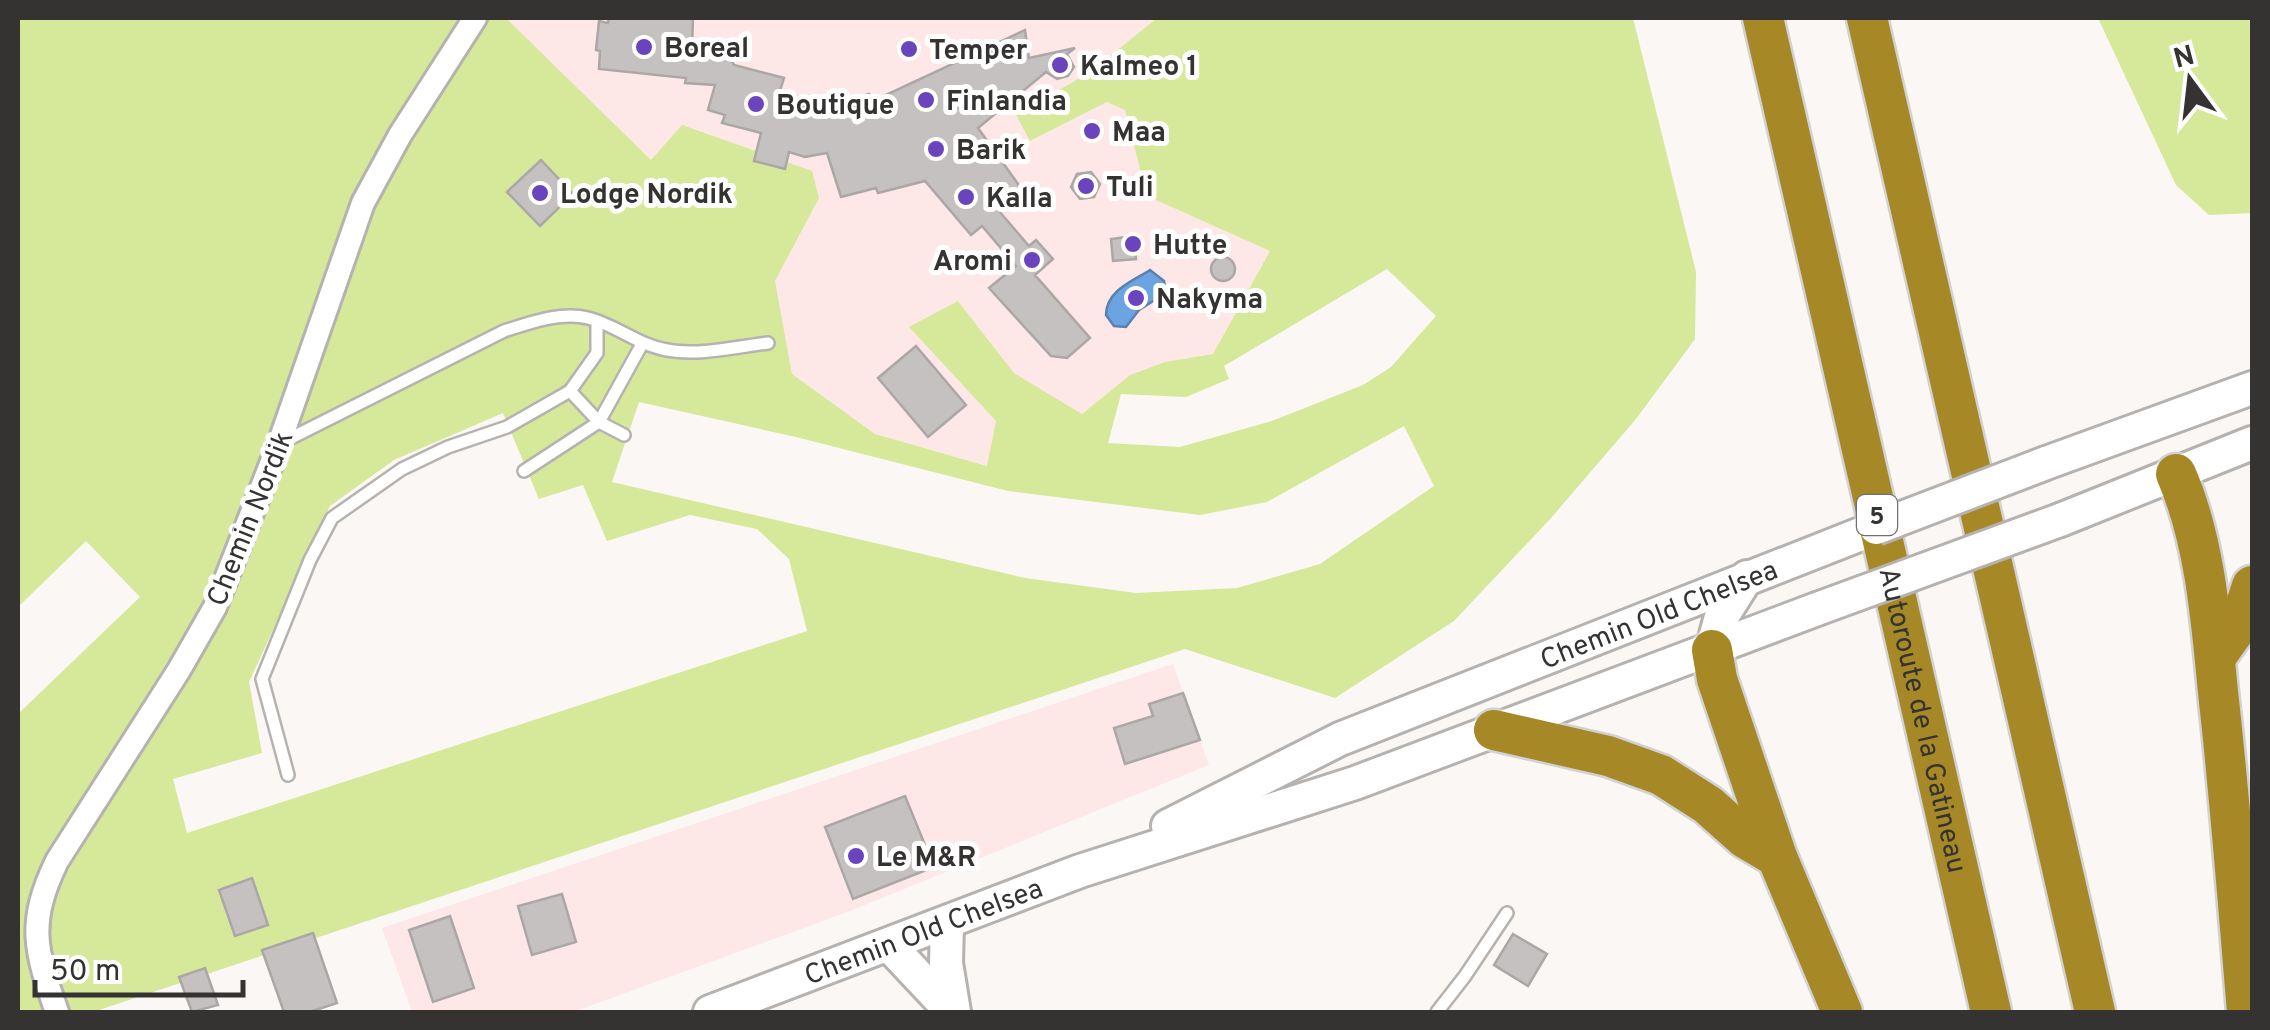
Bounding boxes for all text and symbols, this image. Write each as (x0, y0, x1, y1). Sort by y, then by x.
north arrow (2140, 30, 2240, 130)
place label: Boreal (664, 32, 749, 68)
place label: Temper (929, 34, 1028, 70)
marker: Boreal (633, 36, 655, 58)
marker: Temper (898, 38, 920, 60)
text: N (2170, 39, 2199, 79)
place label: Kalmeo 1 (1080, 50, 1198, 86)
marker: Kalmeo 1 (1049, 54, 1071, 76)
place label: Finlandia (946, 85, 1067, 121)
place label: Boutique (776, 89, 894, 125)
marker: Finlandia (915, 89, 937, 111)
marker: Boutique (745, 93, 767, 115)
place label: Maa (1112, 116, 1166, 152)
marker: Maa (1081, 120, 1103, 142)
place label: Barik (956, 134, 1026, 170)
marker: Barik (925, 138, 947, 160)
place label: Tuli (1106, 171, 1154, 207)
marker: Tuli (1075, 175, 1097, 197)
place label: Lodge Nordik (560, 178, 733, 214)
marker: Lodge Nordik (529, 182, 551, 204)
place label: Kalla (986, 182, 1053, 218)
marker: Kalla (955, 186, 977, 208)
place label: Hutte (1153, 229, 1227, 265)
marker: Hutte (1122, 233, 1144, 255)
place label: Aromi (933, 245, 1012, 281)
marker: Aromi (1021, 249, 1043, 271)
place label: Nakyma (1156, 283, 1263, 319)
marker: Nakyma (1125, 287, 1147, 309)
street label: Chemin Nordik (200, 426, 303, 612)
road number: 5 (1857, 495, 1897, 535)
street label: Chemin Old Chelsea (1536, 553, 1784, 679)
street label: Autoroute de la Gatineau (1869, 564, 1974, 877)
place label: Le M&R (876, 841, 976, 877)
marker: Le M&R (845, 845, 867, 867)
street label: Chemin Old Chelsea (800, 872, 1048, 995)
scale bar (35, 935, 242, 997)
text: 50 m (50, 954, 120, 991)

